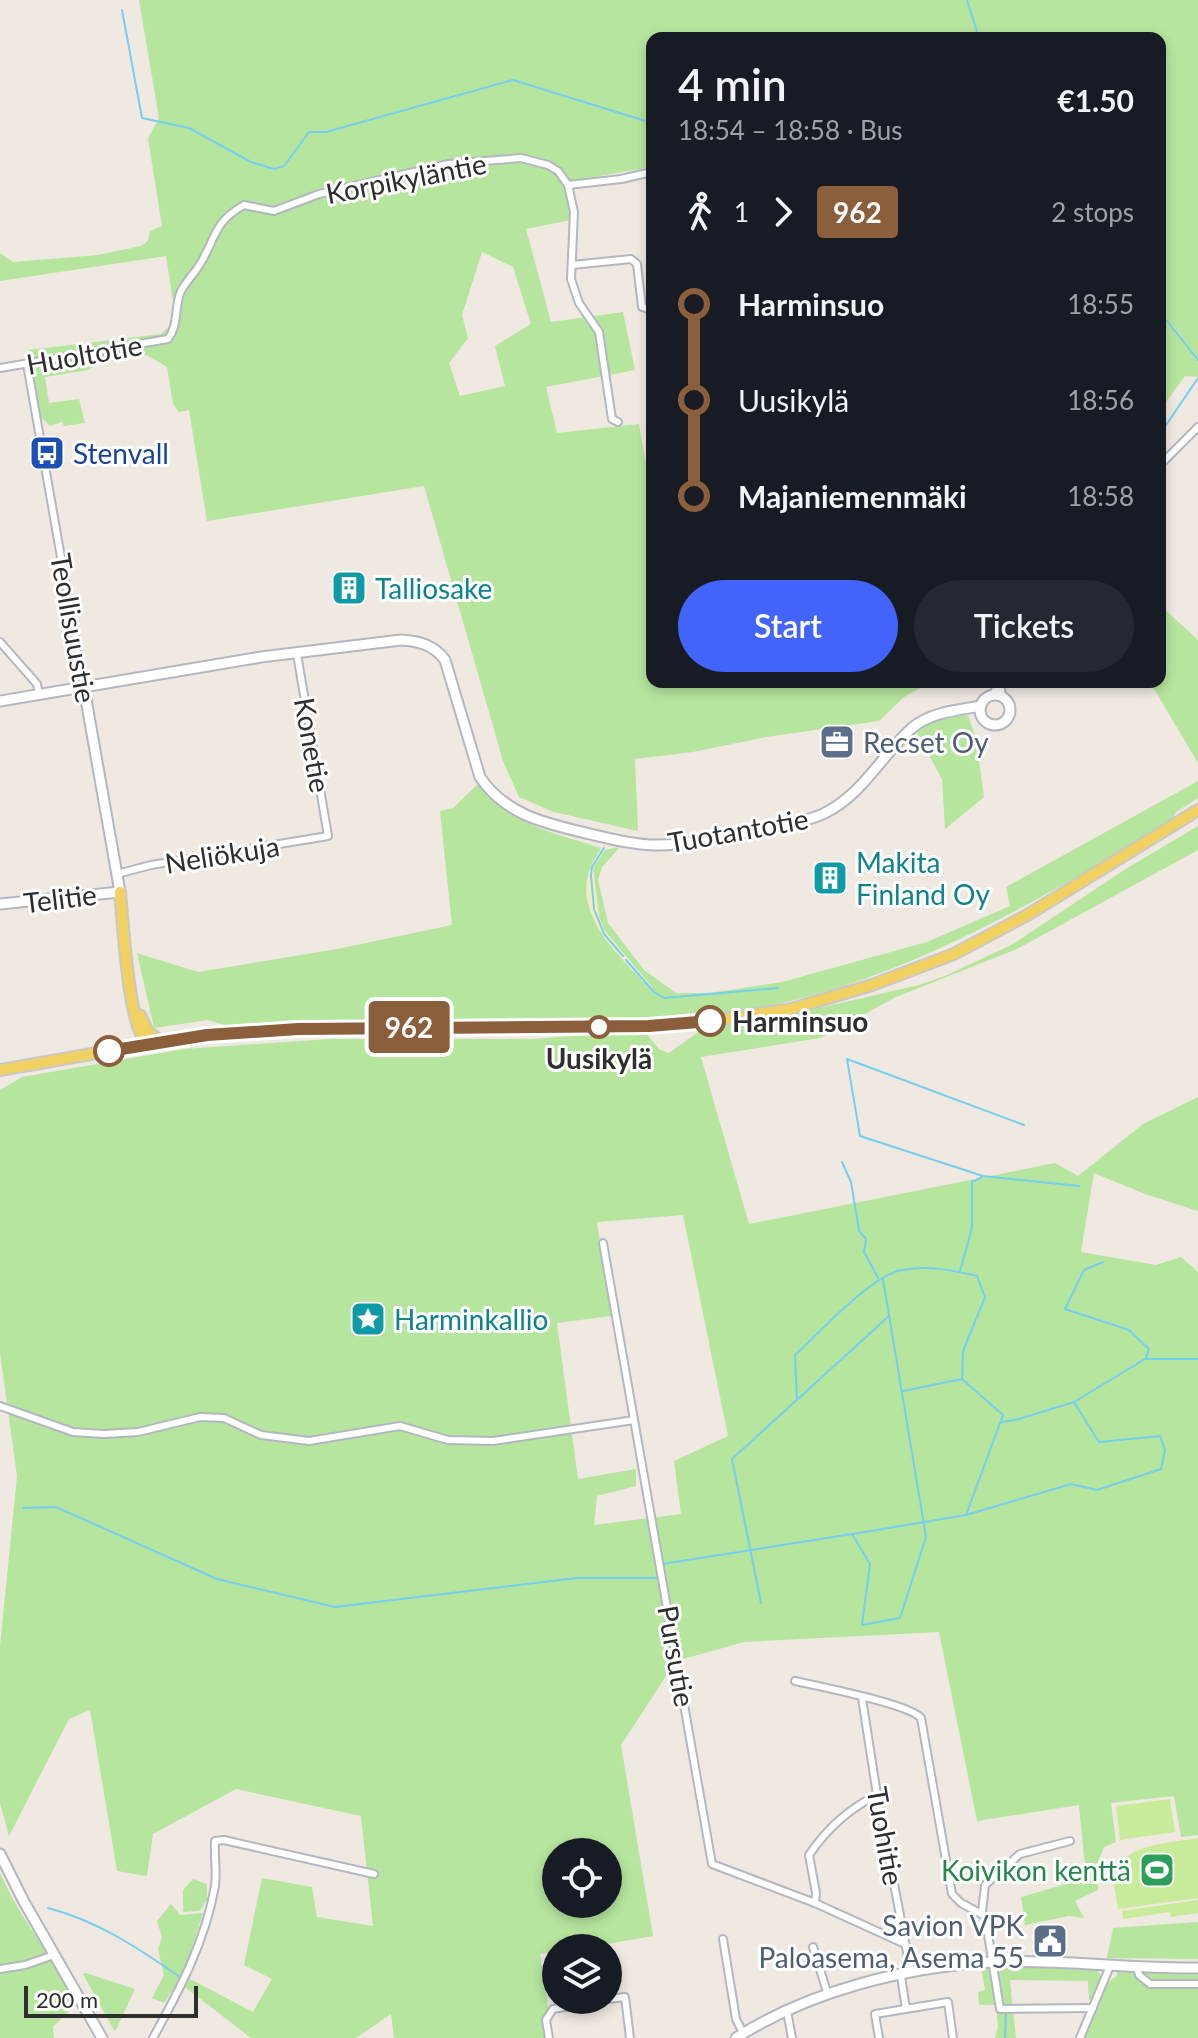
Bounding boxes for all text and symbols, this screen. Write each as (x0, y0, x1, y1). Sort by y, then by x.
text: 4 min (678, 58, 787, 110)
text: €1.50 (1057, 82, 1134, 118)
text: 18:54 – 18:58 · Bus (678, 114, 902, 146)
street label: Korpikyläntie (323, 146, 489, 210)
icon: walk (678, 190, 722, 234)
icon: forward (761, 190, 805, 234)
text: 962 (833, 195, 882, 229)
text: 1 (734, 196, 749, 228)
text: 2 stops (1051, 196, 1134, 228)
text: Harminsuo (738, 286, 884, 322)
text: 18:55 (1067, 288, 1134, 320)
street label: Huoltotie (24, 327, 144, 381)
text: Uusikylä (738, 382, 849, 418)
text: 18:56 (1067, 384, 1134, 416)
bus stop icon: Stenvall (28, 434, 66, 472)
place label: Stenvall (73, 436, 169, 470)
text: Majaniemenmäki (738, 478, 967, 514)
text: 18:58 (1067, 480, 1134, 512)
street label: Teollisuustie (44, 551, 104, 705)
building icon: Talliosake (330, 569, 368, 607)
place label: Talliosake (375, 571, 492, 605)
button: Start (678, 580, 898, 672)
button: Tickets (914, 580, 1134, 672)
street label: Konetie (288, 695, 338, 795)
office icon: Recset Oy (818, 723, 856, 761)
place label: Recset Oy (863, 725, 989, 759)
street label: Tuotantotie (665, 801, 811, 859)
street label: Neliökuja (162, 828, 282, 880)
place label: Makita Finland Oy (856, 845, 990, 911)
building icon: Makita Finland Oy (811, 859, 849, 897)
street label: Telitie (22, 877, 98, 919)
line badge: 962 (363, 1001, 455, 1053)
place label: Harminsuo (732, 1004, 868, 1038)
marker: Harminsuo (695, 1006, 725, 1036)
text: 962 (385, 1010, 433, 1044)
marker: Uusikylä (588, 1016, 610, 1038)
unlabelled marker (94, 1036, 124, 1066)
place label: Uusikylä (546, 1041, 652, 1075)
place icon: Harminkallio (349, 1300, 387, 1338)
place label: Harminkallio (394, 1302, 548, 1336)
street label: Pursutie (651, 1603, 703, 1709)
street label: Tuohitie (861, 1784, 911, 1888)
map controls (542, 1838, 622, 2014)
button: locate (542, 1838, 622, 1918)
sports icon: Koivikon kenttä (1138, 1851, 1176, 1889)
place label: Koivikon kenttä (941, 1853, 1131, 1887)
place label: Savion VPK Paloasema, Asema 55 (758, 1908, 1024, 1974)
public building icon: Savion VPK Paloasema, Asema 55 (1031, 1922, 1069, 1960)
button: layers (542, 1934, 622, 2014)
scale bar (24, 1982, 198, 2018)
text: 200 m (36, 1986, 98, 2013)

